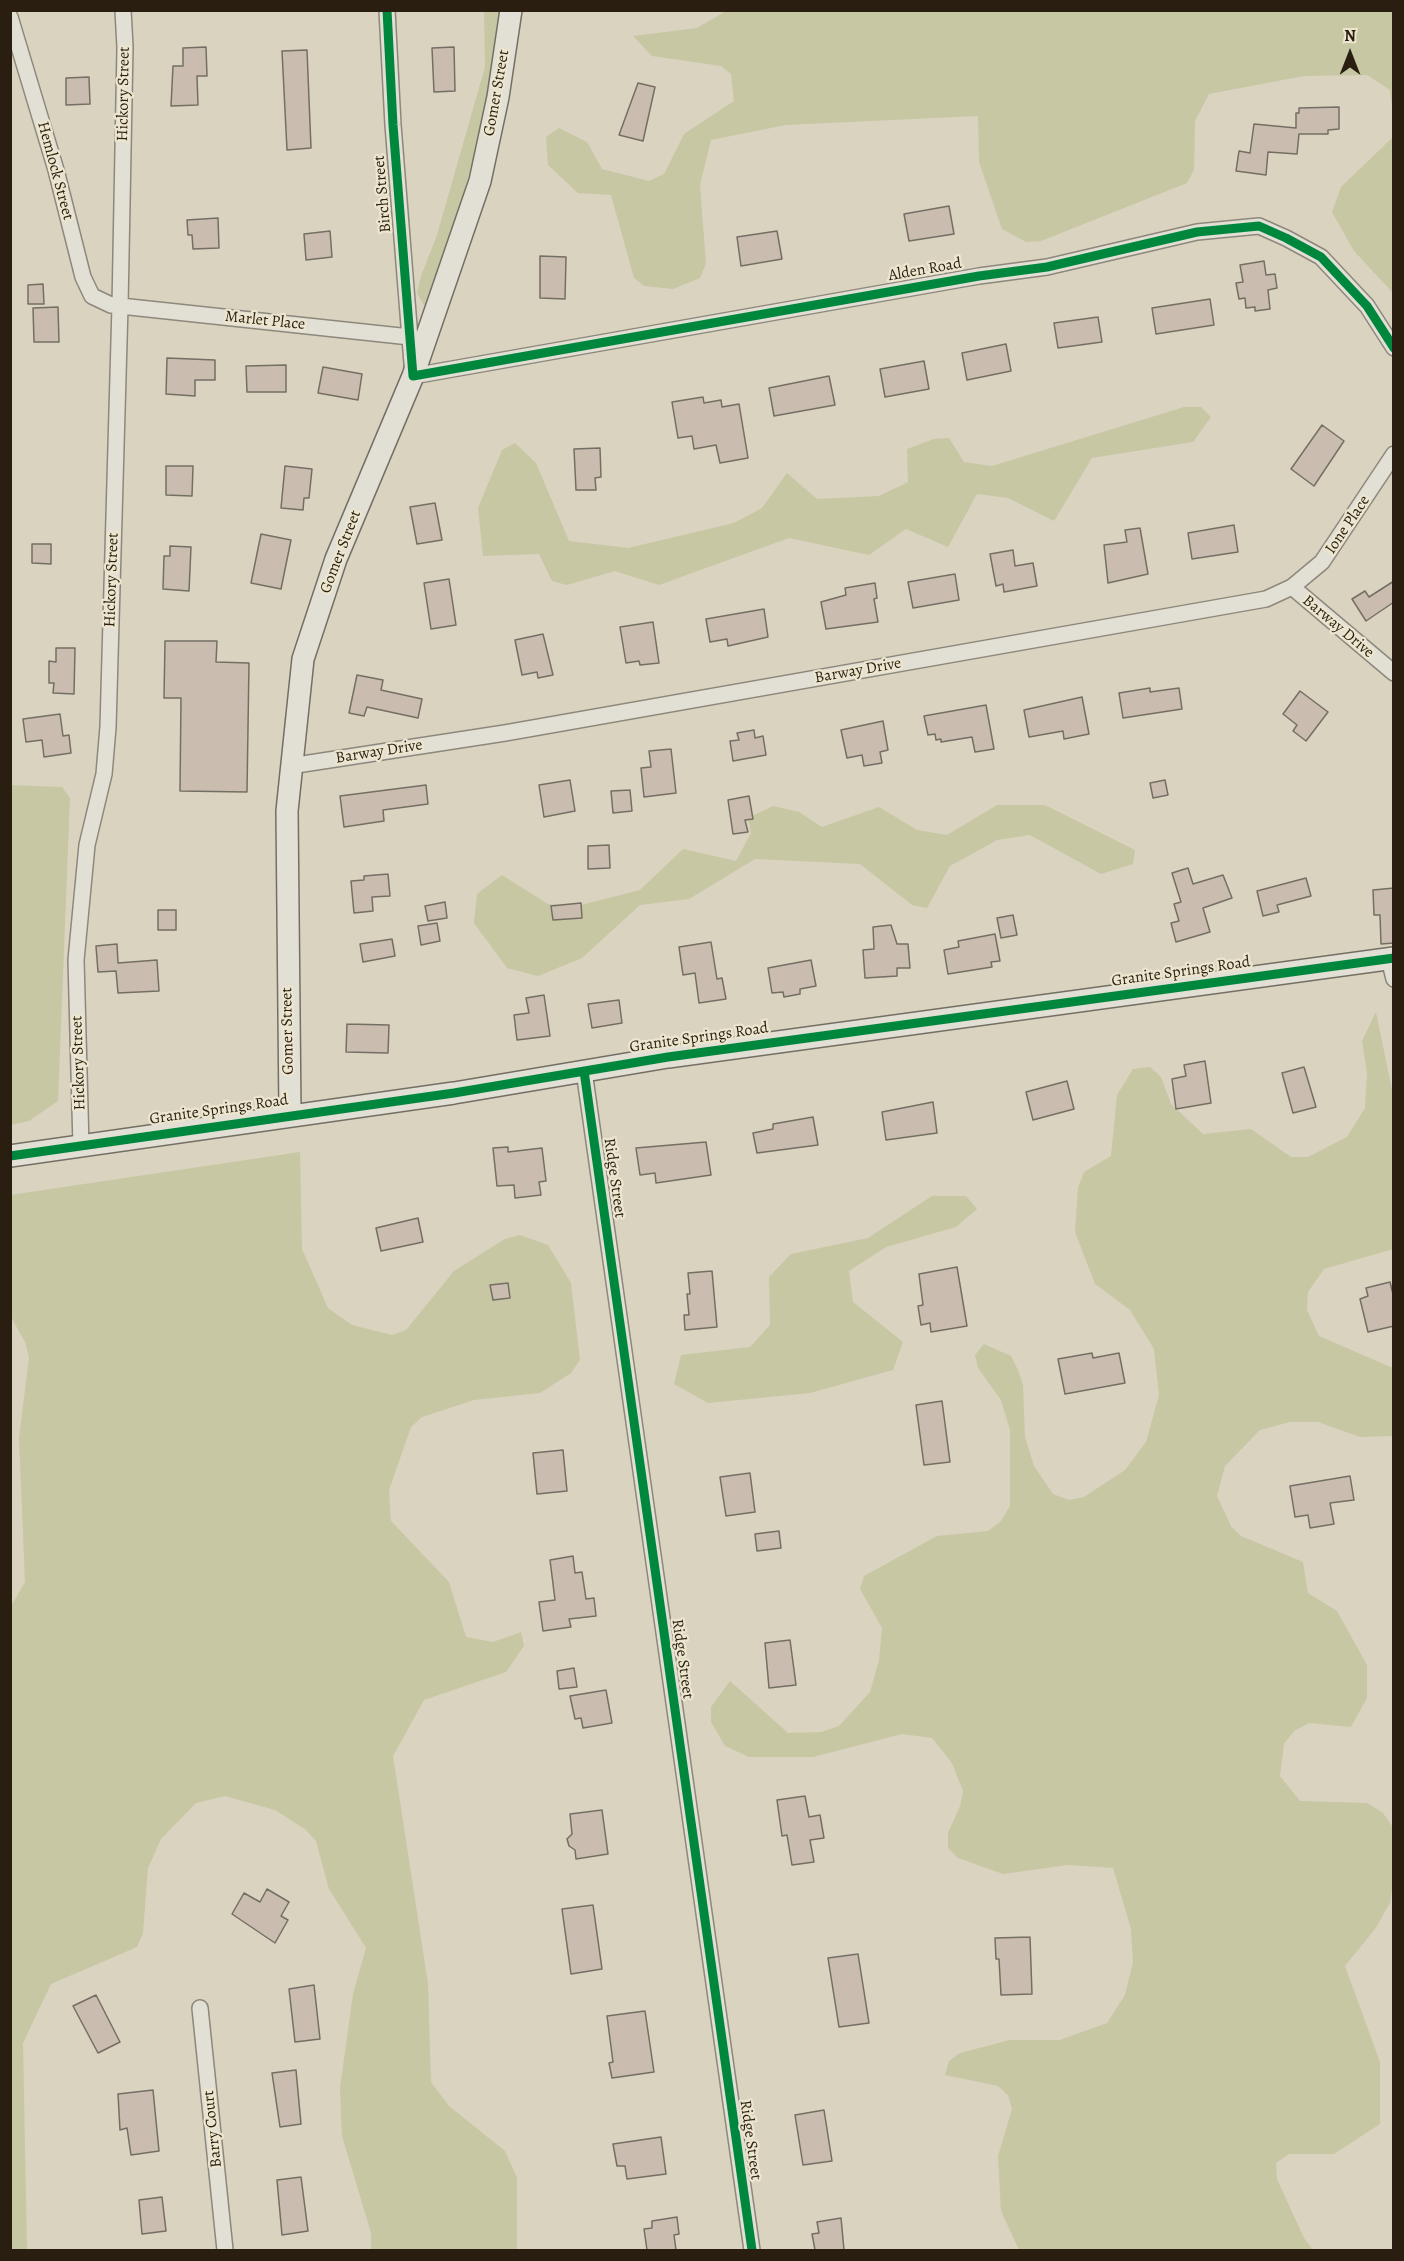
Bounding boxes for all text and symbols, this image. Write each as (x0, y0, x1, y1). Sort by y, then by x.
north arrow (1320, 24, 1380, 84)
text: N (1344, 25, 1356, 47)
street label: Hickory Street (114, 46, 134, 142)
street label: Gomer Street (480, 48, 514, 138)
street label: Hemlock Street (33, 120, 77, 222)
street label: Birch Street (370, 154, 396, 234)
street label: Alden Road (887, 254, 963, 286)
street label: Marlet Place (224, 307, 306, 335)
street label: Ione Place (1321, 492, 1375, 558)
street label: Gomer Street (316, 508, 366, 596)
street label: Hickory Street (101, 532, 123, 628)
street label: Barway Drive (1298, 591, 1378, 663)
street label: Barway Drive (813, 654, 903, 688)
street label: Barway Drive (334, 736, 424, 768)
street label: Granite Springs Road (1110, 953, 1252, 991)
street label: Gomer Street (278, 987, 298, 1075)
street label: Hickory Street (68, 1015, 90, 1111)
street label: Granite Springs Road (628, 1019, 770, 1057)
street label: Granite Springs Road (148, 1091, 290, 1129)
street label: Ridge Street (599, 1137, 629, 1219)
street label: Ridge Street (667, 1618, 697, 1700)
street label: Barry Court (199, 2089, 227, 2169)
street label: Ridge Street (735, 2099, 765, 2181)

